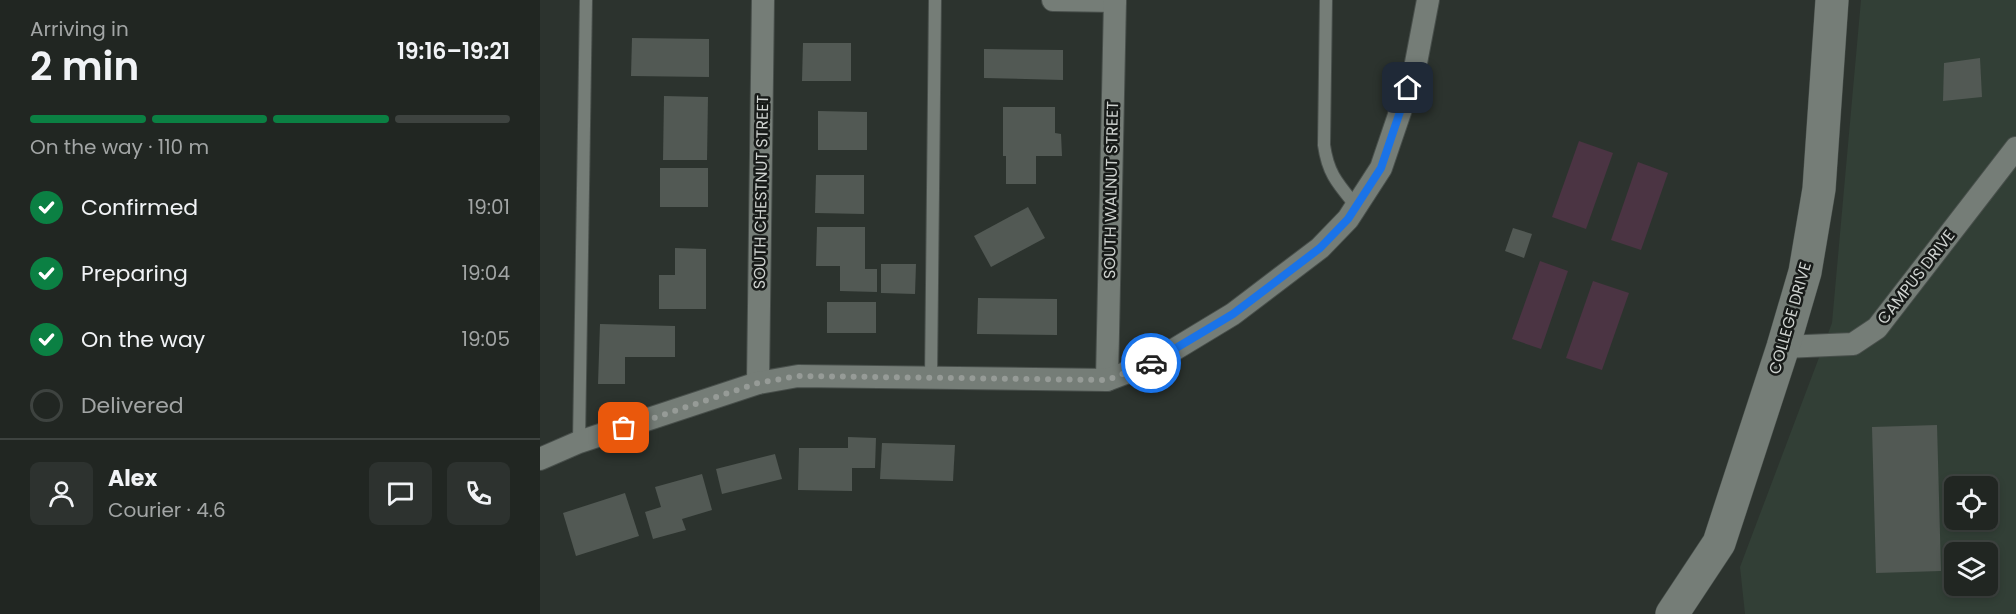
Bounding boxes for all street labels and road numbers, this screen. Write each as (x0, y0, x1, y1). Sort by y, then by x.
street label: SOUTH CHESTNUT STREET (748, 94, 774, 289)
street label: SOUTH WALNUT STREET (1098, 101, 1124, 279)
street label: CAMPUS DRIVE (1872, 225, 1960, 329)
street label: COLLEGE DRIVE (1763, 259, 1817, 377)

